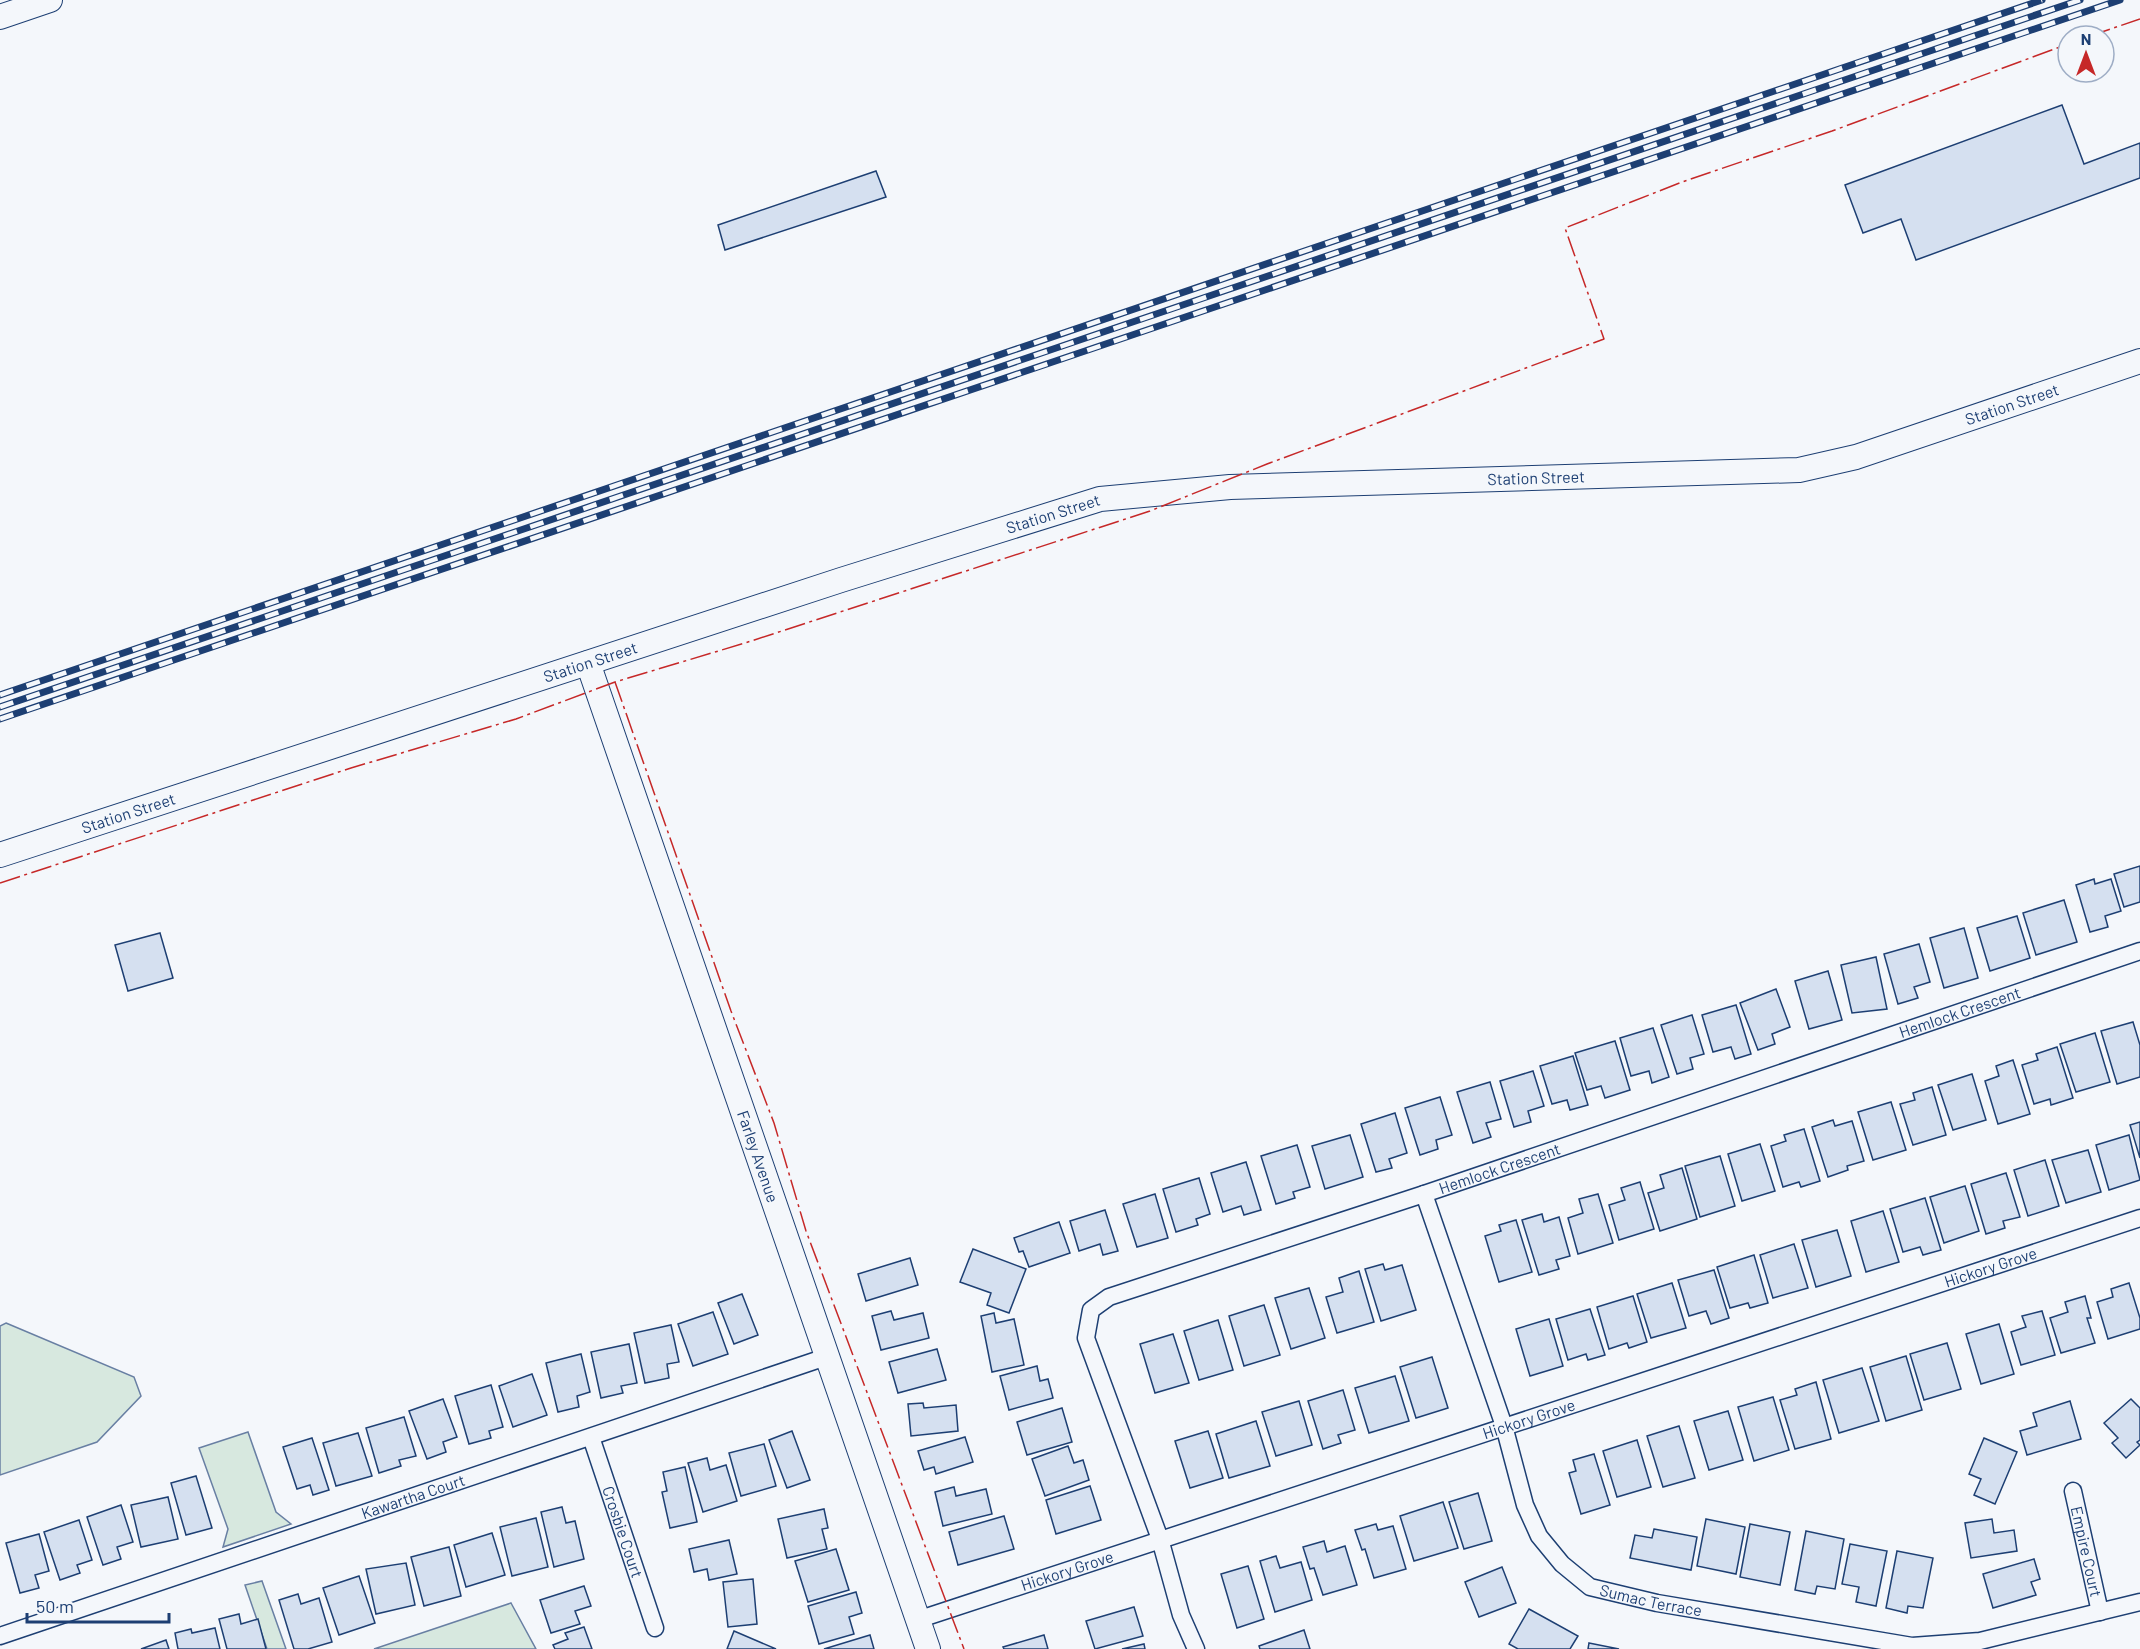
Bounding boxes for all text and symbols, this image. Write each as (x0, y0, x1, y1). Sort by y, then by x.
north arrow (2056, 24, 2116, 84)
text: N (2081, 29, 2091, 48)
street label: Station Street (1962, 379, 2061, 428)
street label: Station Street (1487, 466, 1585, 488)
street label: Station Street (1004, 490, 1102, 537)
street label: Station Street (541, 637, 639, 686)
street label: Station Street (79, 788, 177, 837)
street label: Hemlock Crescent (1896, 982, 2023, 1041)
street label: Farley Avenue (734, 1108, 783, 1205)
street label: Hemlock Crescent (1436, 1138, 1563, 1197)
street label: Hickory Grove (1942, 1243, 2039, 1291)
street label: Hickory Grove (1480, 1394, 1577, 1442)
street label: Kawartha Court (359, 1470, 467, 1522)
street label: Crosbie Court (599, 1483, 647, 1580)
street label: Empire Court (2068, 1504, 2106, 1598)
street label: Hickory Grove (1018, 1546, 1116, 1594)
street label: Sumac Terrace (1598, 1580, 1704, 1619)
scale bar (27, 1586, 170, 1624)
text: 50 m (36, 1595, 74, 1617)

